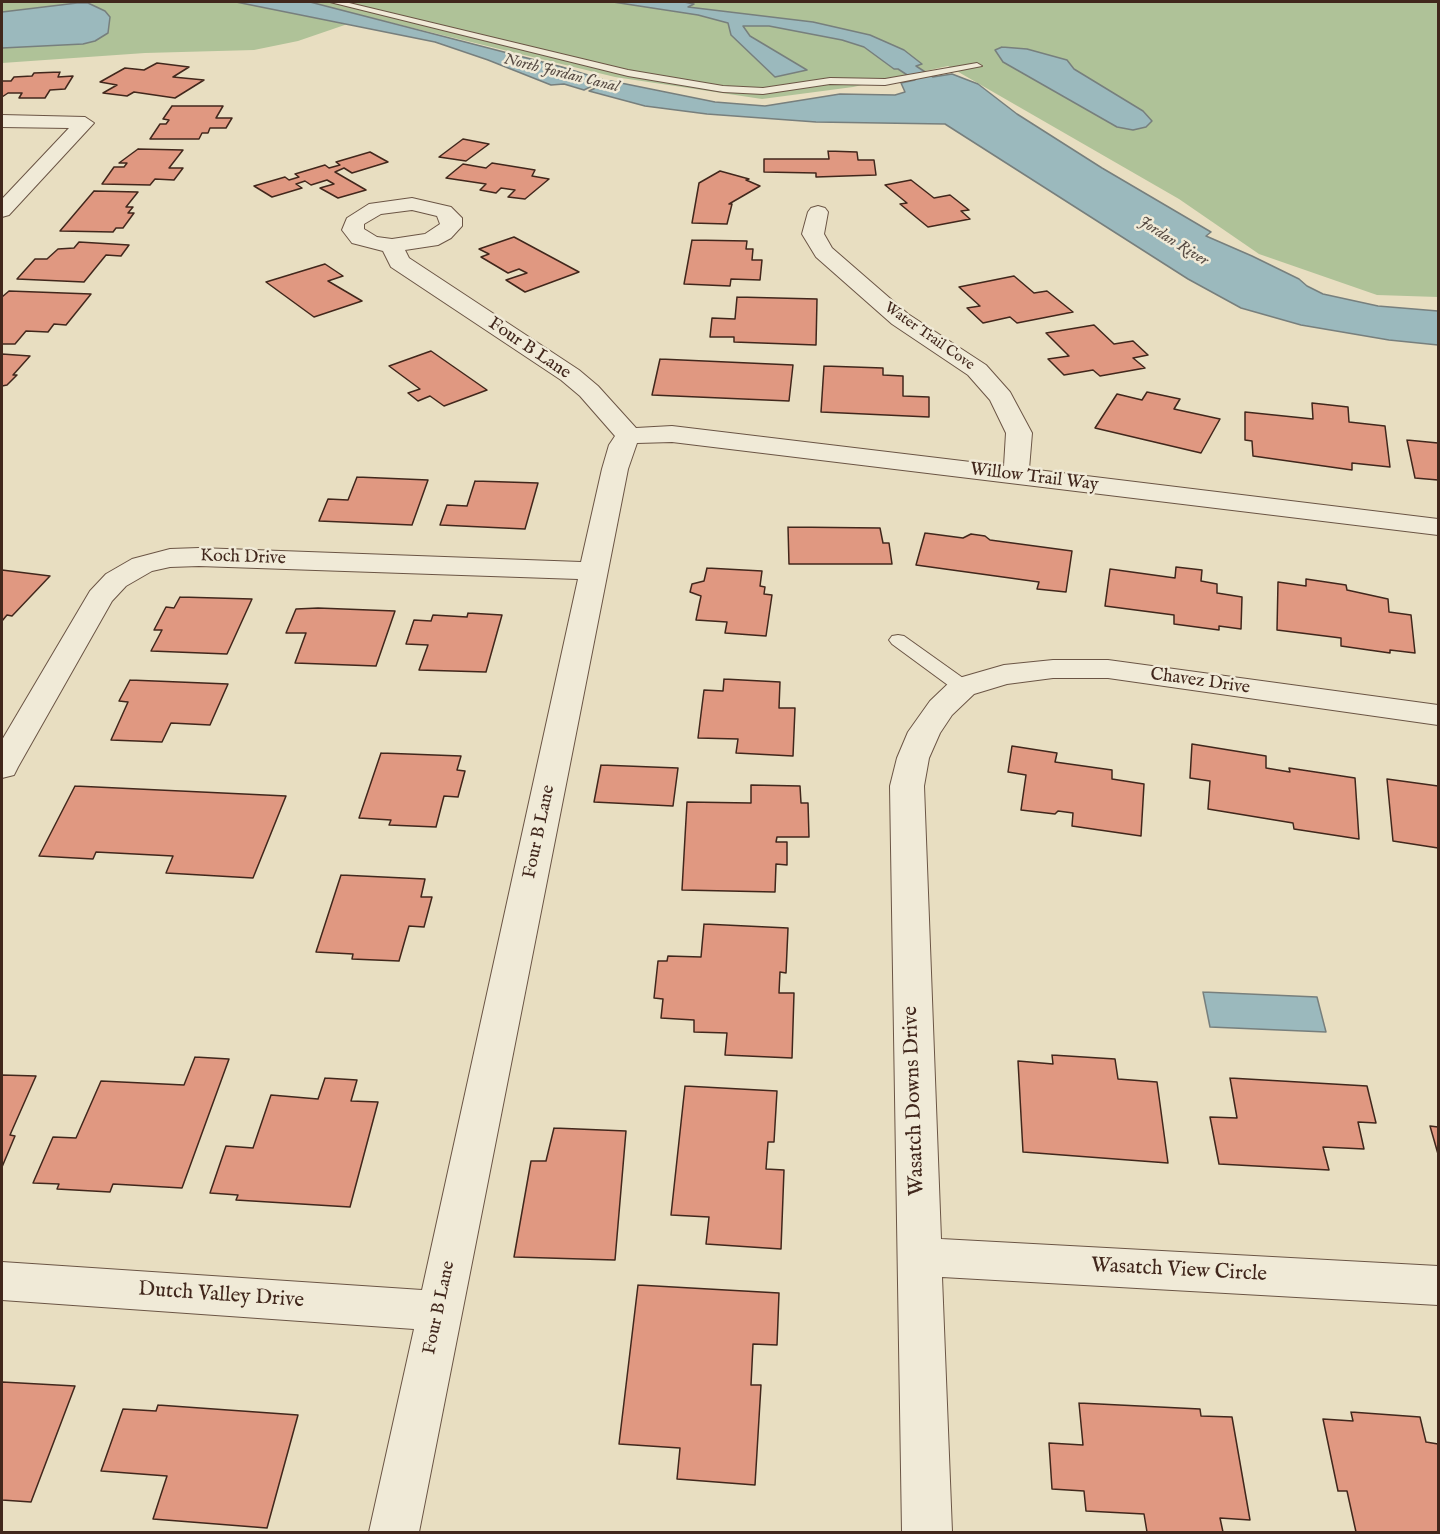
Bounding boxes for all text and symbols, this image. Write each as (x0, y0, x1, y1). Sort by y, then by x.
water label: North Jordan Canal (501, 50, 621, 98)
water label: Jordan River (1135, 213, 1211, 271)
street label: Water Trail Cove (880, 299, 978, 375)
street label: Four B Lane (484, 313, 574, 385)
street label: Willow Trail Way (969, 459, 1099, 497)
street label: Koch Drive (200, 546, 286, 570)
street label: Chavez Drive (1149, 664, 1251, 700)
street label: Four B Lane (520, 783, 560, 881)
street label: Wasatch Downs Drive (899, 1006, 931, 1196)
street label: Wasatch View Circle (1090, 1254, 1268, 1288)
street label: Four B Lane (420, 1259, 460, 1357)
street label: Dutch Valley Drive (137, 1278, 305, 1314)

